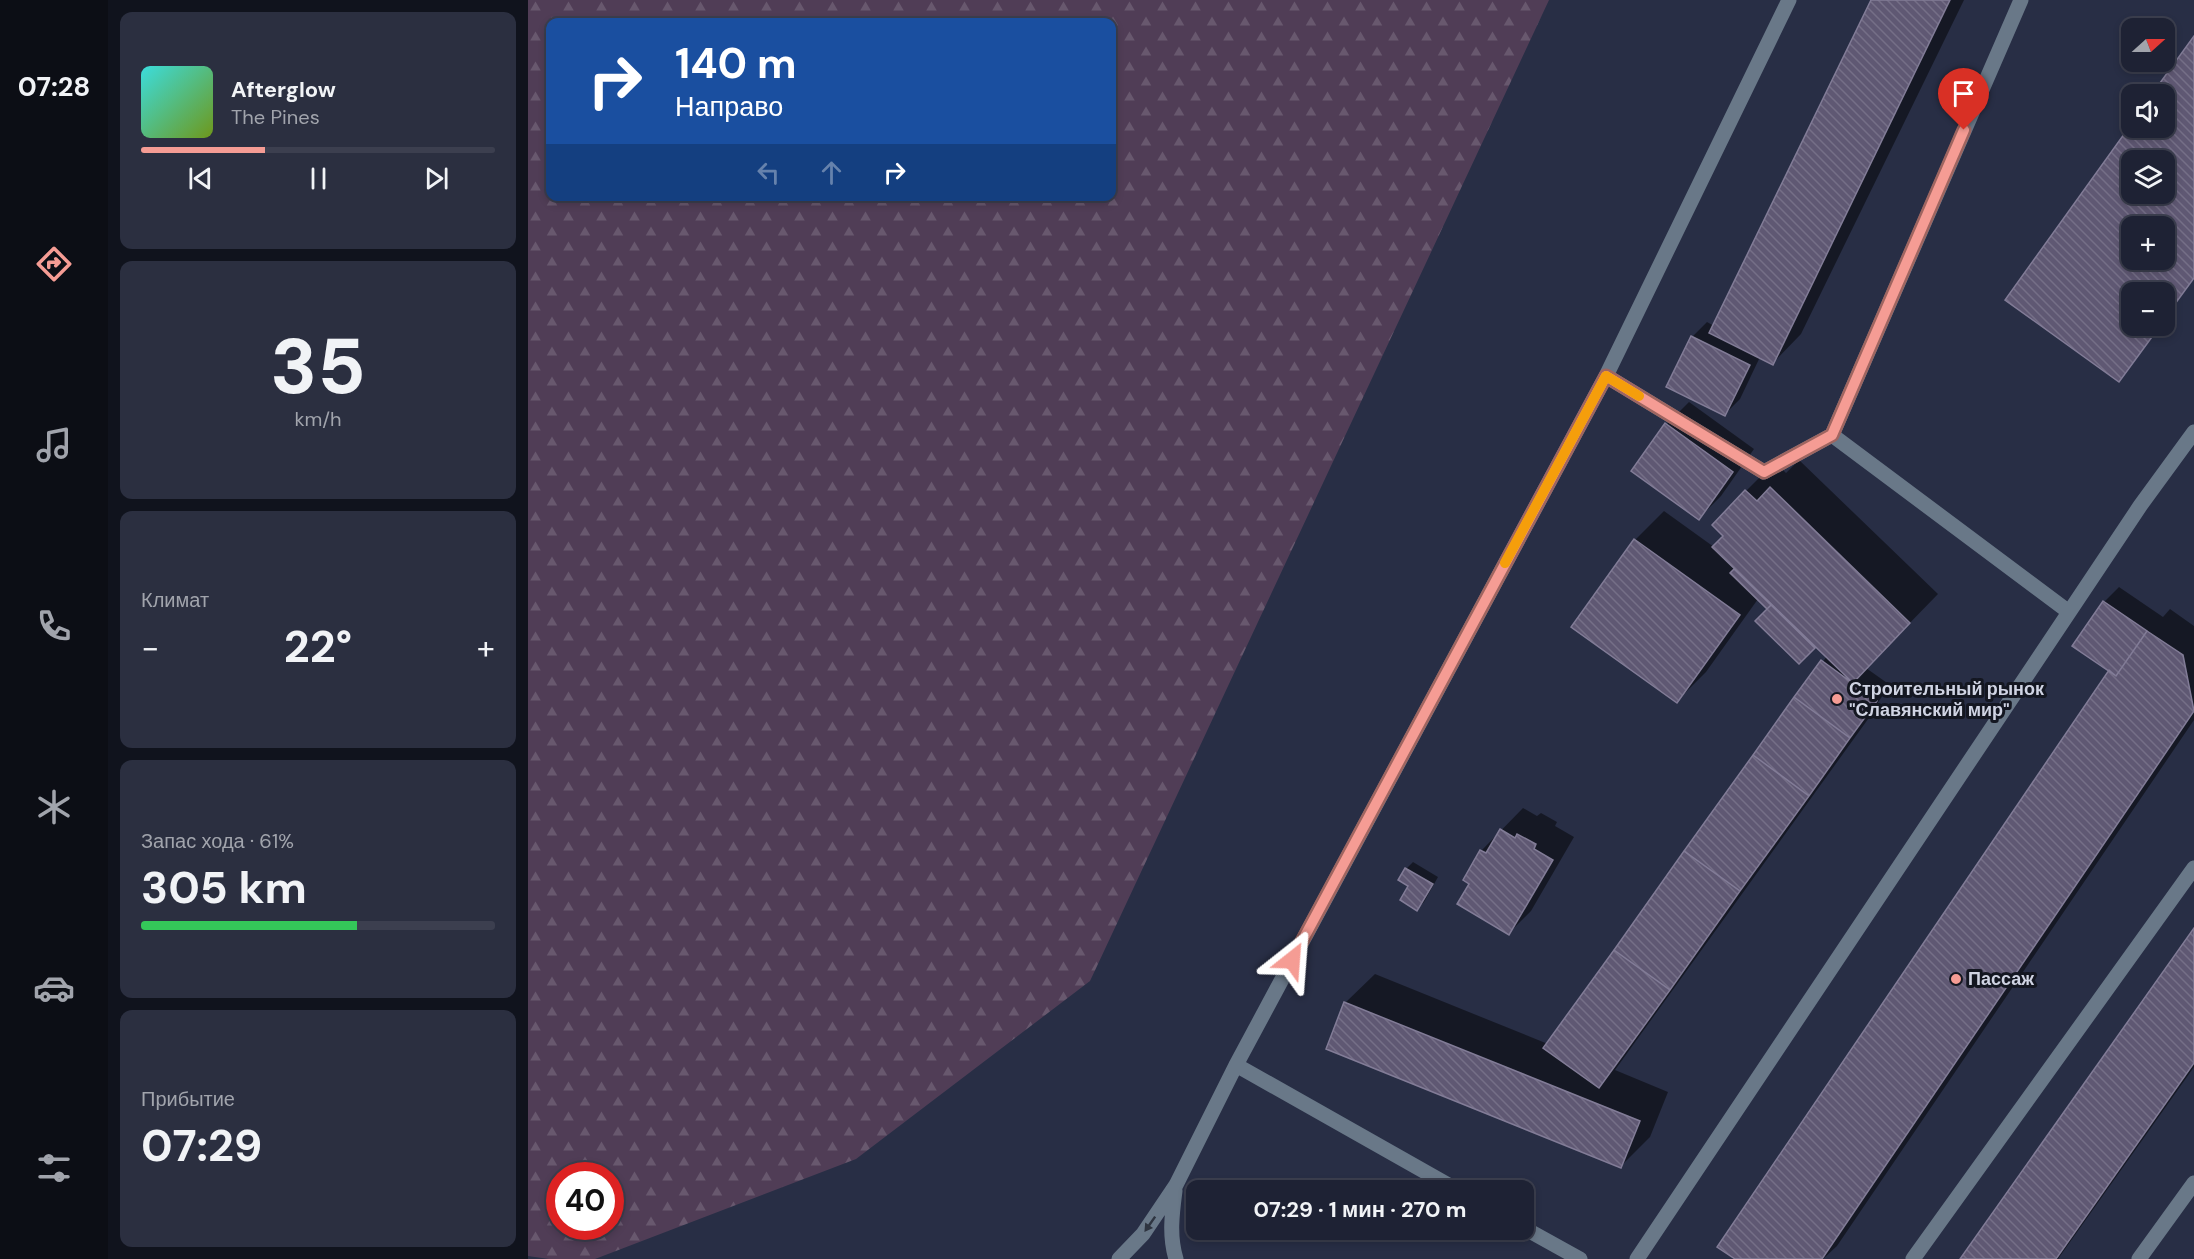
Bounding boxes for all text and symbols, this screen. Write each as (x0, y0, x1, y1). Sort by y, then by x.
north arrow (2121, 18, 2175, 72)
map controls (2121, 18, 2175, 336)
text: 140 m (675, 36, 797, 91)
icon: right (576, 42, 654, 120)
pin (1938, 68, 1989, 130)
text: 07:28 (18, 69, 90, 104)
text: Afterglow (231, 75, 336, 104)
icon: arrive (1947, 77, 1980, 110)
button: sound (2121, 84, 2175, 138)
text: Направо (675, 89, 783, 124)
text: The Pines (231, 104, 320, 130)
button: layers (2121, 150, 2175, 204)
icon: left (752, 156, 785, 189)
icon: ahead (815, 156, 848, 189)
icon: right (878, 156, 911, 189)
icon: previous (184, 162, 217, 195)
icon: pause (302, 162, 335, 195)
icon: next (420, 162, 453, 195)
button: + (2121, 216, 2175, 270)
icon: directions (33, 243, 75, 285)
button: − (2121, 282, 2175, 336)
text: 35 (270, 316, 366, 417)
text: km/h (294, 406, 342, 432)
icon: music (33, 424, 75, 466)
text: Климат (141, 587, 209, 613)
icon: phone (33, 605, 75, 647)
text: 22° (284, 617, 352, 676)
text: − (141, 626, 159, 669)
text: + (477, 626, 495, 669)
place label: Строительный рынок "Славянский мир" (1849, 677, 2045, 722)
marker: Строительный рынок "Славянский мир" (1830, 692, 1844, 706)
icon: climate (33, 786, 75, 828)
text: Запас хода · 61% (141, 828, 294, 854)
text: 305 km (141, 858, 307, 917)
position arrow (1260, 928, 1324, 992)
icon: car (33, 967, 75, 1009)
place label: Пассаж (1968, 967, 2034, 991)
marker: Пассаж (1949, 972, 1963, 986)
text: Прибытие (141, 1086, 235, 1112)
text: 07:29 (141, 1116, 262, 1175)
icon: filters (33, 1147, 75, 1189)
speed limit sign: 40 (546, 1162, 624, 1240)
text: 07:29 · 1 мин · 270 m (1254, 1195, 1466, 1224)
one-way arrow (1144, 1216, 1156, 1232)

